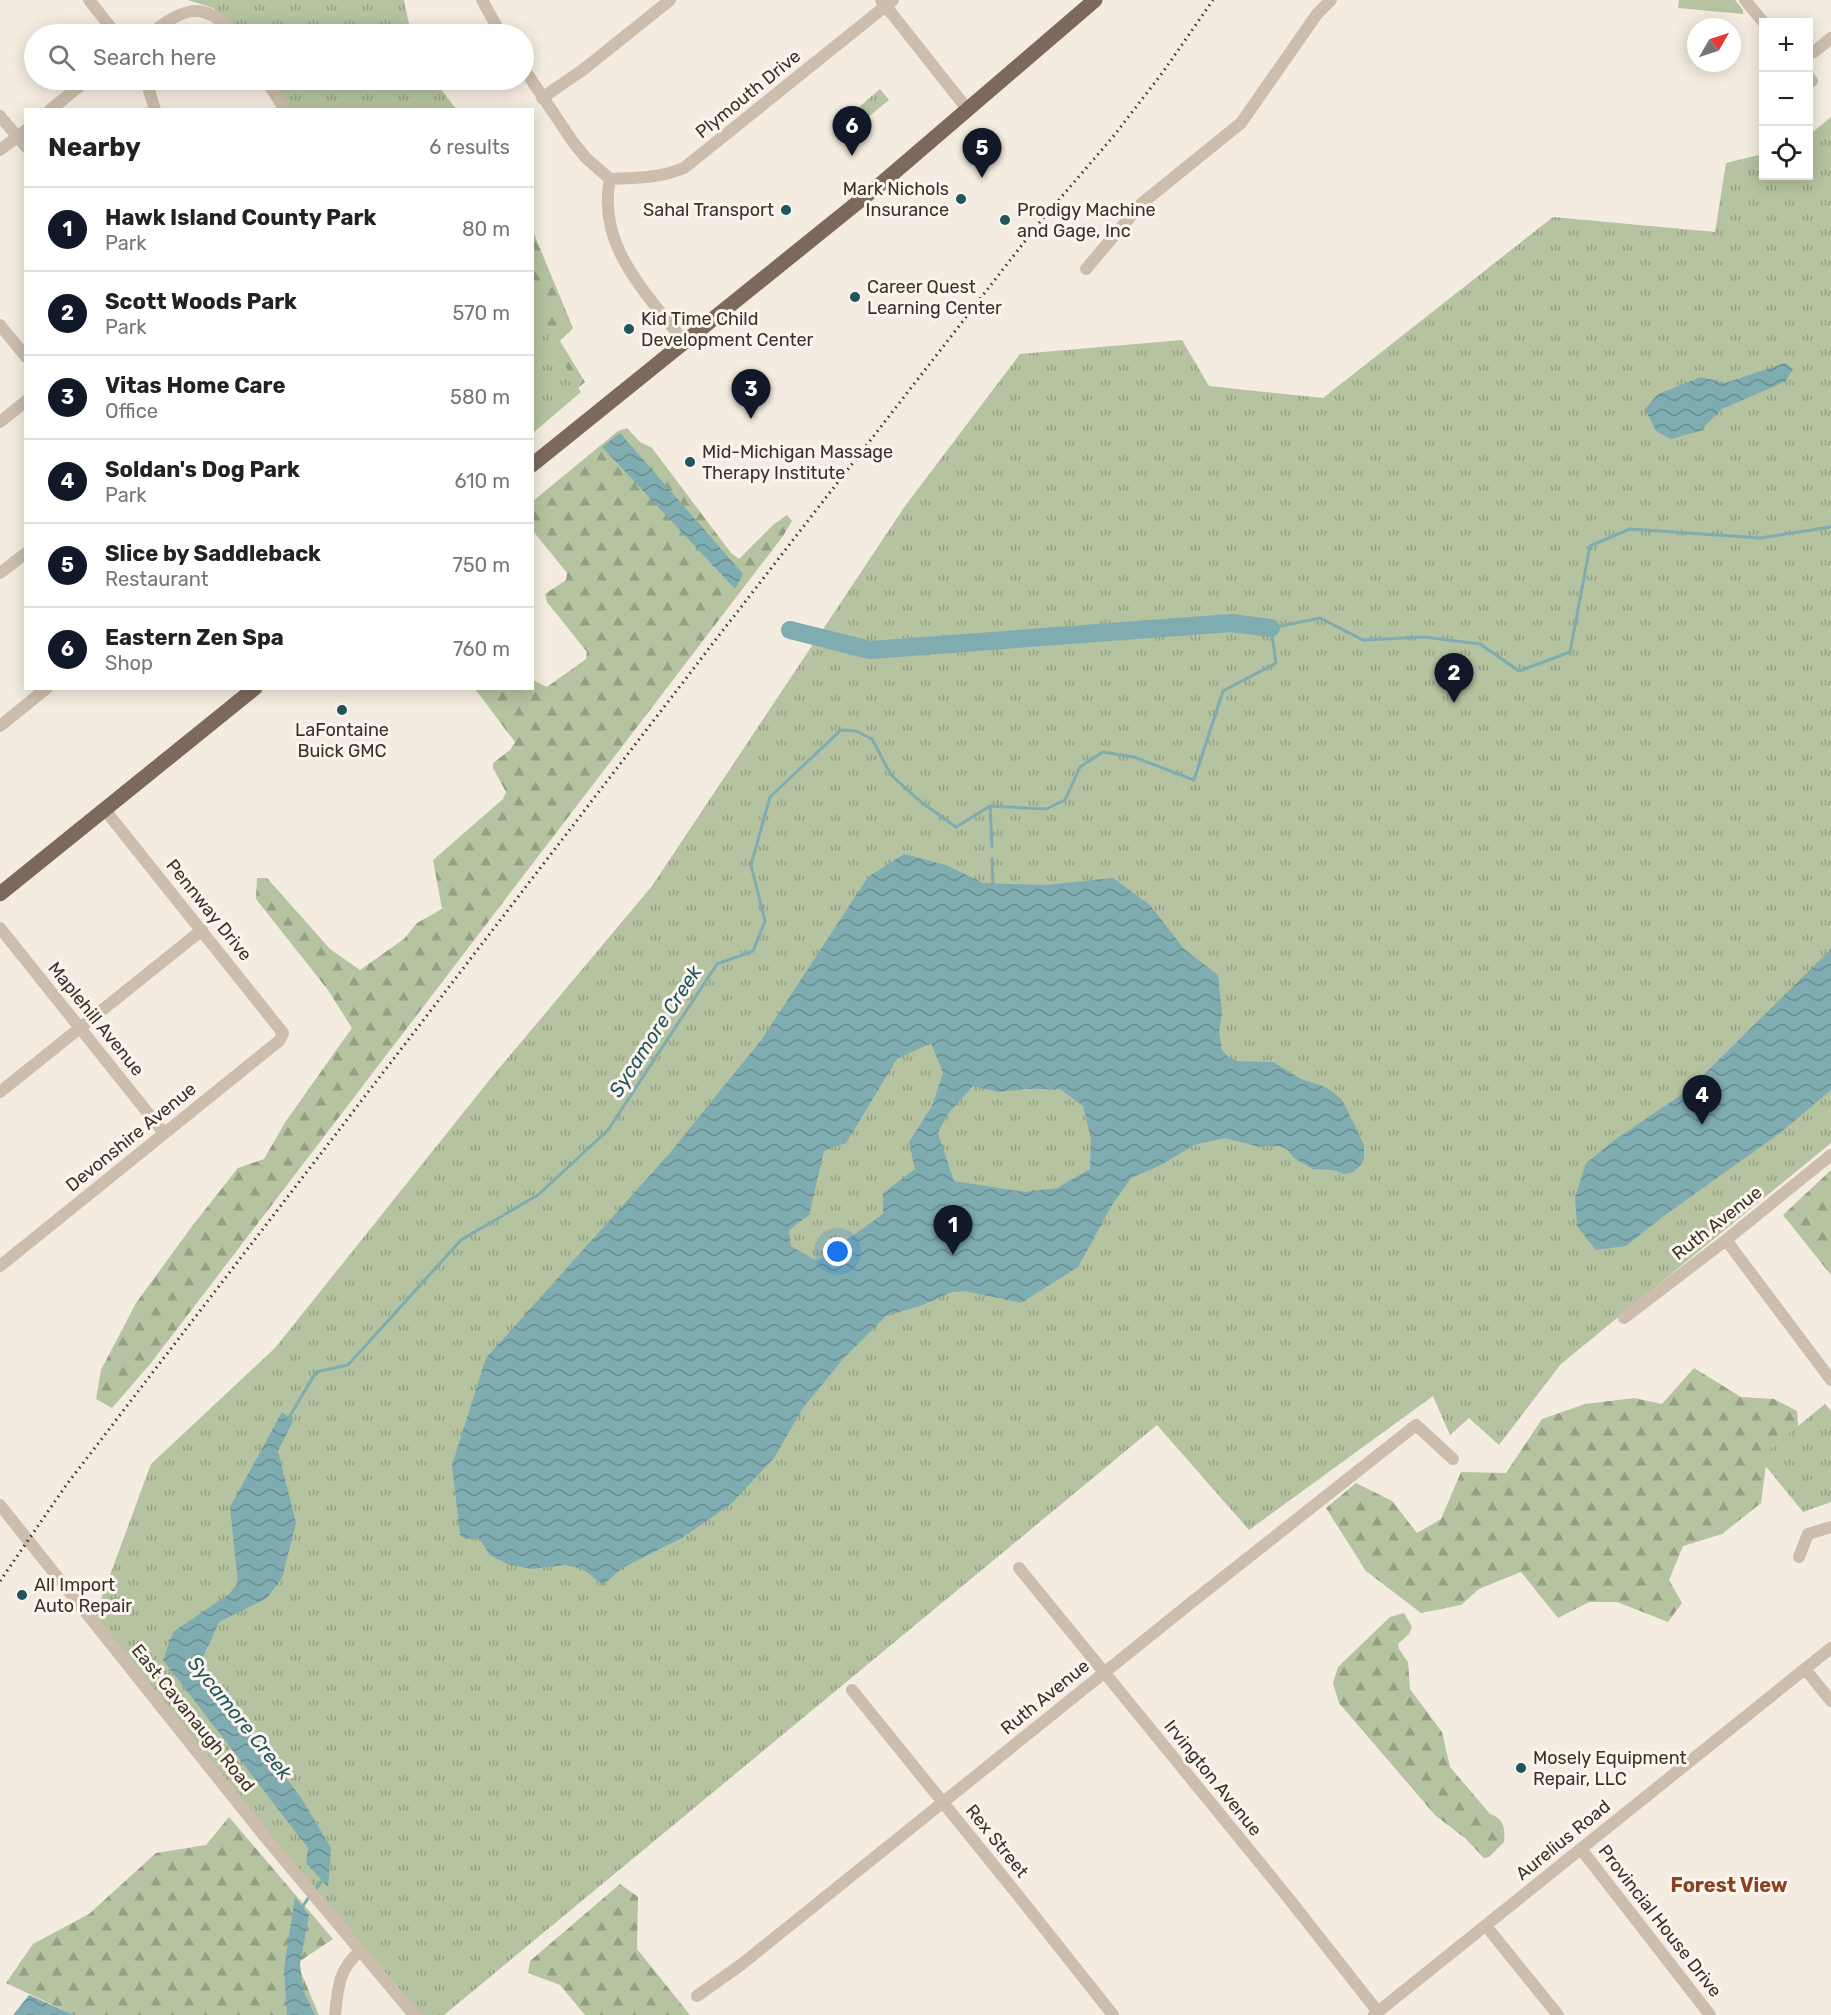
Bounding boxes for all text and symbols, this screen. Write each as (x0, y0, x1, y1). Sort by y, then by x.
north arrow (1687, 18, 1741, 72)
map controls (1759, 18, 1813, 180)
button: + (1759, 18, 1813, 72)
search box (24, 24, 534, 90)
icon: search (45, 41, 78, 74)
text: Search here (93, 44, 216, 71)
street label: Plymouth Drive (691, 45, 805, 143)
button: − (1759, 72, 1813, 126)
pin: 6 (832, 106, 872, 156)
button: locate (1759, 126, 1813, 180)
pin: 5 (962, 128, 1002, 178)
text: Nearby (48, 132, 141, 163)
text: 6 results (429, 135, 510, 159)
place label: Mark Nichols Insurance (843, 178, 949, 221)
marker: Mark Nichols Insurance (954, 192, 968, 206)
place label: Sahal Transport (643, 199, 774, 221)
place label: Prodigy Machine and Gage, Inc (1017, 199, 1156, 242)
marker: Sahal Transport (779, 203, 793, 217)
text: Hawk Island County Park (105, 204, 376, 231)
marker: Prodigy Machine and Gage, Inc (998, 213, 1012, 227)
text: 1 (63, 217, 72, 241)
text: 80 m (462, 217, 510, 241)
text: Park (105, 231, 147, 255)
place label: Career Quest Learning Center (867, 276, 1002, 319)
text: Scott Woods Park (105, 288, 297, 315)
marker: Career Quest Learning Center (848, 290, 862, 304)
text: 2 (61, 301, 74, 325)
text: 570 m (452, 301, 510, 325)
place label: Kid Time Child Development Center (641, 308, 814, 351)
text: Park (105, 315, 147, 339)
marker: Kid Time Child Development Center (622, 322, 636, 336)
pin: 3 (732, 370, 771, 419)
text: Vitas Home Care (105, 372, 286, 399)
text: 3 (61, 385, 74, 409)
text: 580 m (450, 385, 510, 409)
text: Office (105, 399, 158, 423)
place label: Mid-Michigan Massage Therapy Institute (702, 441, 893, 484)
marker: Mid-Michigan Massage Therapy Institute (683, 455, 697, 469)
text: Soldan's Dog Park (105, 456, 300, 483)
text: 4 (61, 469, 74, 493)
text: 610 m (454, 469, 510, 493)
text: Park (105, 483, 147, 507)
text: Slice by Saddleback (105, 540, 321, 567)
text: 5 (61, 553, 74, 577)
text: 750 m (452, 553, 510, 577)
text: Restaurant (105, 567, 209, 591)
text: Eastern Zen Spa (105, 624, 284, 651)
text: 6 (61, 637, 74, 661)
text: 760 m (453, 637, 510, 661)
text: Shop (105, 651, 153, 675)
pin: 2 (1434, 654, 1474, 703)
marker: LaFontaine Buick GMC (335, 703, 349, 717)
place label: LaFontaine Buick GMC (295, 719, 389, 762)
street label: Pennway Drive (161, 855, 257, 965)
street label: Maplehill Avenue (43, 957, 149, 1081)
water label: Sycamore Creek (603, 960, 707, 1101)
pin: 4 (1682, 1076, 1722, 1125)
street label: Devonshire Avenue (61, 1078, 201, 1196)
street label: Ruth Avenue (1668, 1181, 1766, 1265)
pin: 1 (934, 1206, 972, 1255)
your location (823, 1237, 852, 1266)
place label: All Import Auto Repair (34, 1574, 132, 1617)
marker: All Import Auto Repair (15, 1588, 29, 1602)
street label: East Cavanaugh Road (127, 1640, 259, 1796)
water label: Sycamore Creek (183, 1651, 298, 1785)
street label: Ruth Avenue (996, 1655, 1094, 1739)
street label: Irvington Avenue (1159, 1716, 1267, 1840)
place label: Mosely Equipment Repair, LLC (1533, 1747, 1686, 1790)
marker: Mosely Equipment Repair, LLC (1514, 1761, 1528, 1775)
street label: Aurelius Road (1511, 1795, 1615, 1885)
street label: Rex Street (961, 1800, 1033, 1882)
street label: Provincial House Drive (1594, 1840, 1726, 2002)
district label: Forest View (1670, 1873, 1788, 1897)

